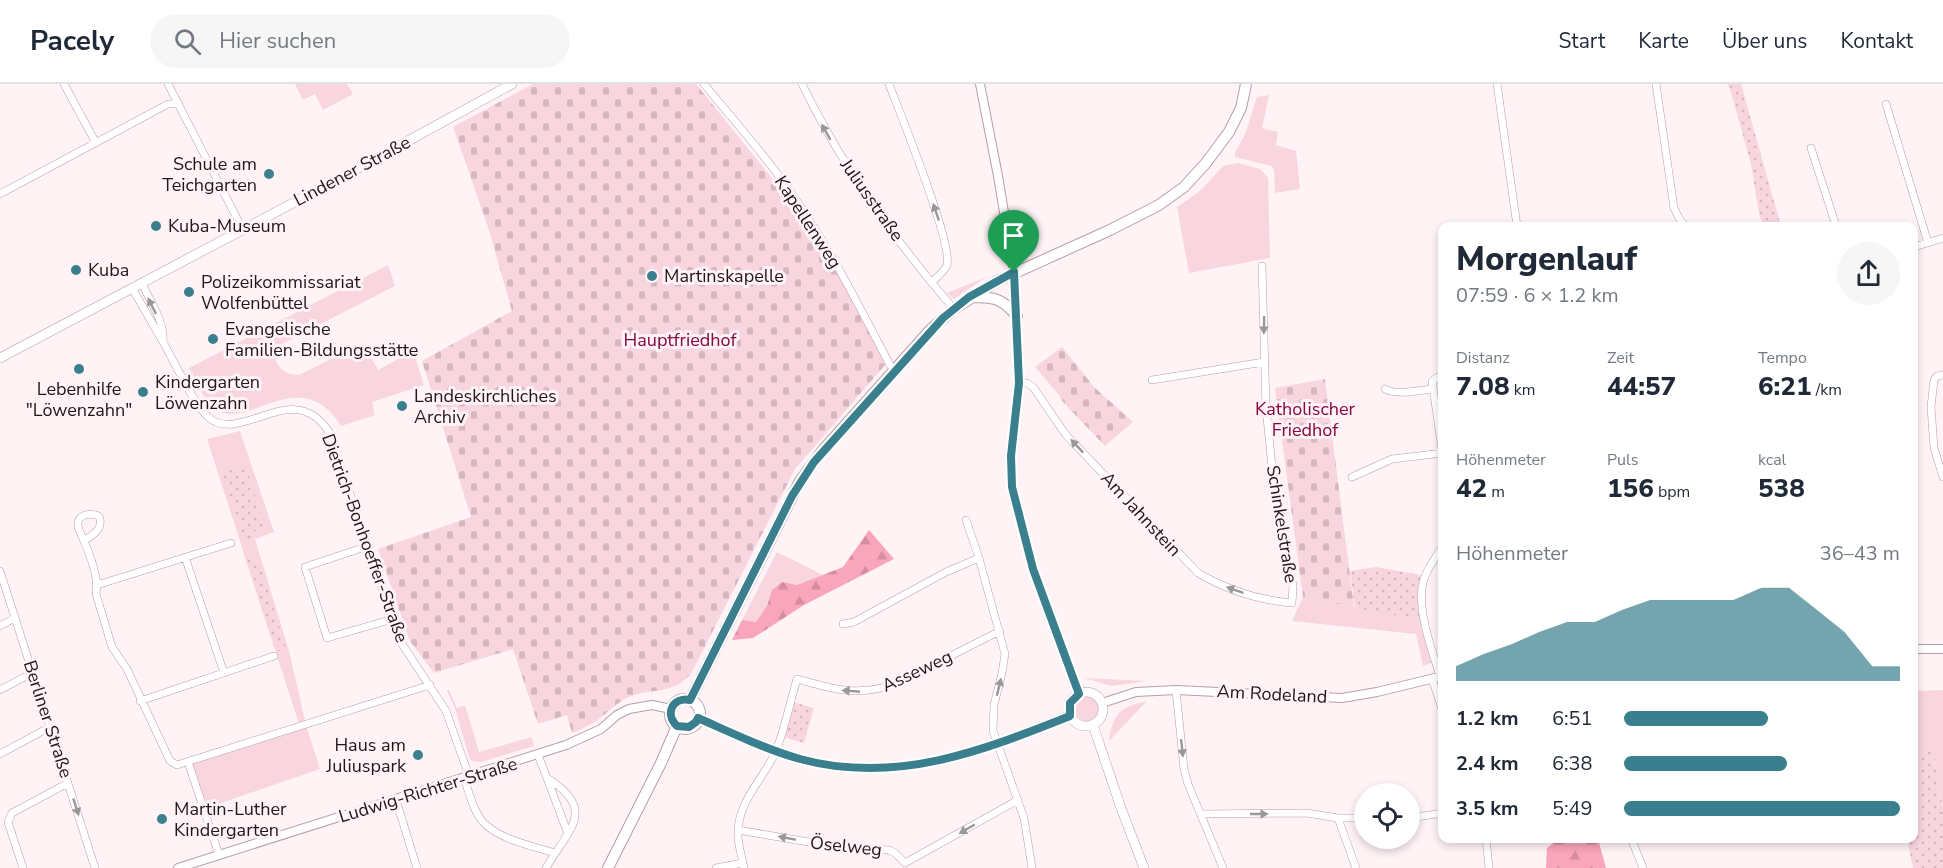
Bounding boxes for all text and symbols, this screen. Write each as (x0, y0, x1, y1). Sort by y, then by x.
search box (150, 14, 570, 68)
text: Pacely (30, 22, 114, 60)
icon: search (171, 25, 204, 58)
text: Hier suchen (219, 26, 336, 56)
text: Start (1558, 27, 1605, 55)
text: Karte (1638, 27, 1689, 55)
text: Über uns (1722, 27, 1807, 55)
text: Kontakt (1840, 27, 1913, 55)
one-way arrow (821, 124, 832, 140)
street label: Lindener Straße (289, 130, 415, 212)
place label: Schule am Teichgarten (162, 152, 257, 197)
street label: Juliusstraße (834, 153, 909, 246)
marker: Schule am Teichgarten (262, 167, 276, 181)
street label: Kapellenweg (769, 171, 847, 273)
one-way arrow (931, 203, 940, 221)
pin (988, 210, 1039, 272)
place label: Kuba-Museum (168, 214, 286, 238)
marker: Kuba-Museum (149, 219, 163, 233)
icon: arrive (997, 219, 1030, 252)
text: Morgenlauf (1456, 237, 1637, 282)
button: share (1837, 242, 1900, 305)
place label: Kuba (88, 258, 129, 282)
marker: Kuba (69, 263, 83, 277)
place label: Martinskapelle (664, 264, 784, 288)
marker: Martinskapelle (645, 269, 659, 283)
place label: Polizeikommissariat Wolfenbüttel (201, 270, 361, 315)
text: 07:59 · 6 × 1.2 km (1456, 282, 1619, 309)
marker: Polizeikommissariat Wolfenbüttel (182, 285, 196, 299)
one-way arrow (148, 297, 157, 314)
one-way arrow (1259, 315, 1269, 334)
place label: Evangelische Familien-Bildungsstätte (225, 317, 418, 362)
park label: Hauptfriedhof (624, 328, 737, 352)
marker: Evangelische Familien-Bildungsstätte (206, 332, 220, 346)
text: Distanz (1456, 347, 1510, 369)
text: Zeit (1607, 347, 1634, 369)
text: Tempo (1758, 347, 1807, 369)
marker: Lebenhilfe "Löwenzahn" (72, 362, 86, 376)
text: 7.08 (1456, 369, 1510, 404)
text: 44:57 (1607, 369, 1676, 404)
text: 6:21 (1758, 369, 1812, 404)
place label: Kindergarten Löwenzahn (155, 370, 260, 415)
place label: Lebenhilfe "Löwenzahn" (26, 377, 132, 422)
text: km (1510, 379, 1535, 401)
text: /km (1812, 379, 1842, 401)
place label: Landeskirchliches Archiv (414, 384, 557, 429)
marker: Kindergarten Löwenzahn (136, 385, 150, 399)
park label: Katholischer Friedhof (1255, 397, 1356, 442)
marker: Landeskirchliches Archiv (395, 399, 409, 413)
street label: Dietrich-Bonhoeffer-Straße (316, 430, 414, 646)
one-way arrow (1070, 439, 1084, 454)
text: Höhenmeter (1456, 449, 1546, 471)
text: Puls (1607, 449, 1638, 471)
text: kcal (1758, 449, 1786, 471)
street label: Schinkelstraße (1261, 463, 1303, 585)
street label: Am Jahnstein (1095, 466, 1187, 562)
text: 42 (1456, 471, 1487, 506)
text: 156 (1607, 471, 1654, 506)
text: 538 (1758, 471, 1805, 506)
text: m (1487, 481, 1505, 503)
text: bpm (1654, 481, 1690, 503)
text: Höhenmeter (1456, 540, 1568, 567)
text: 36–43 m (1820, 540, 1900, 567)
one-way arrow (1226, 585, 1244, 595)
street label: Asseweg (878, 644, 956, 698)
street label: Berliner Straße (18, 657, 78, 781)
one-way arrow (994, 678, 1004, 696)
street label: Am Rodeland (1216, 679, 1328, 709)
one-way arrow (841, 686, 860, 696)
text: 1.2 km (1456, 705, 1519, 732)
text: 6:51 (1552, 705, 1593, 732)
place label: Haus am Juliuspark (325, 733, 407, 778)
one-way arrow (1177, 739, 1187, 758)
marker: Haus am Juliuspark (411, 748, 425, 762)
text: 2.4 km (1456, 750, 1519, 777)
text: 6:38 (1552, 750, 1593, 777)
street label: Ludwig-Richter-Straße (336, 751, 520, 829)
map controls (1354, 783, 1420, 849)
button: locate (1354, 783, 1420, 849)
text: 3.5 km (1456, 795, 1519, 822)
text: 5:49 (1552, 795, 1593, 822)
place label: Martin-Luther Kindergarten (174, 797, 287, 842)
one-way arrow (72, 798, 81, 816)
one-way arrow (1250, 809, 1269, 819)
marker: Martin-Luther Kindergarten (155, 812, 169, 826)
one-way arrow (958, 824, 975, 834)
street label: Öselweg (809, 830, 883, 862)
one-way arrow (777, 833, 796, 842)

